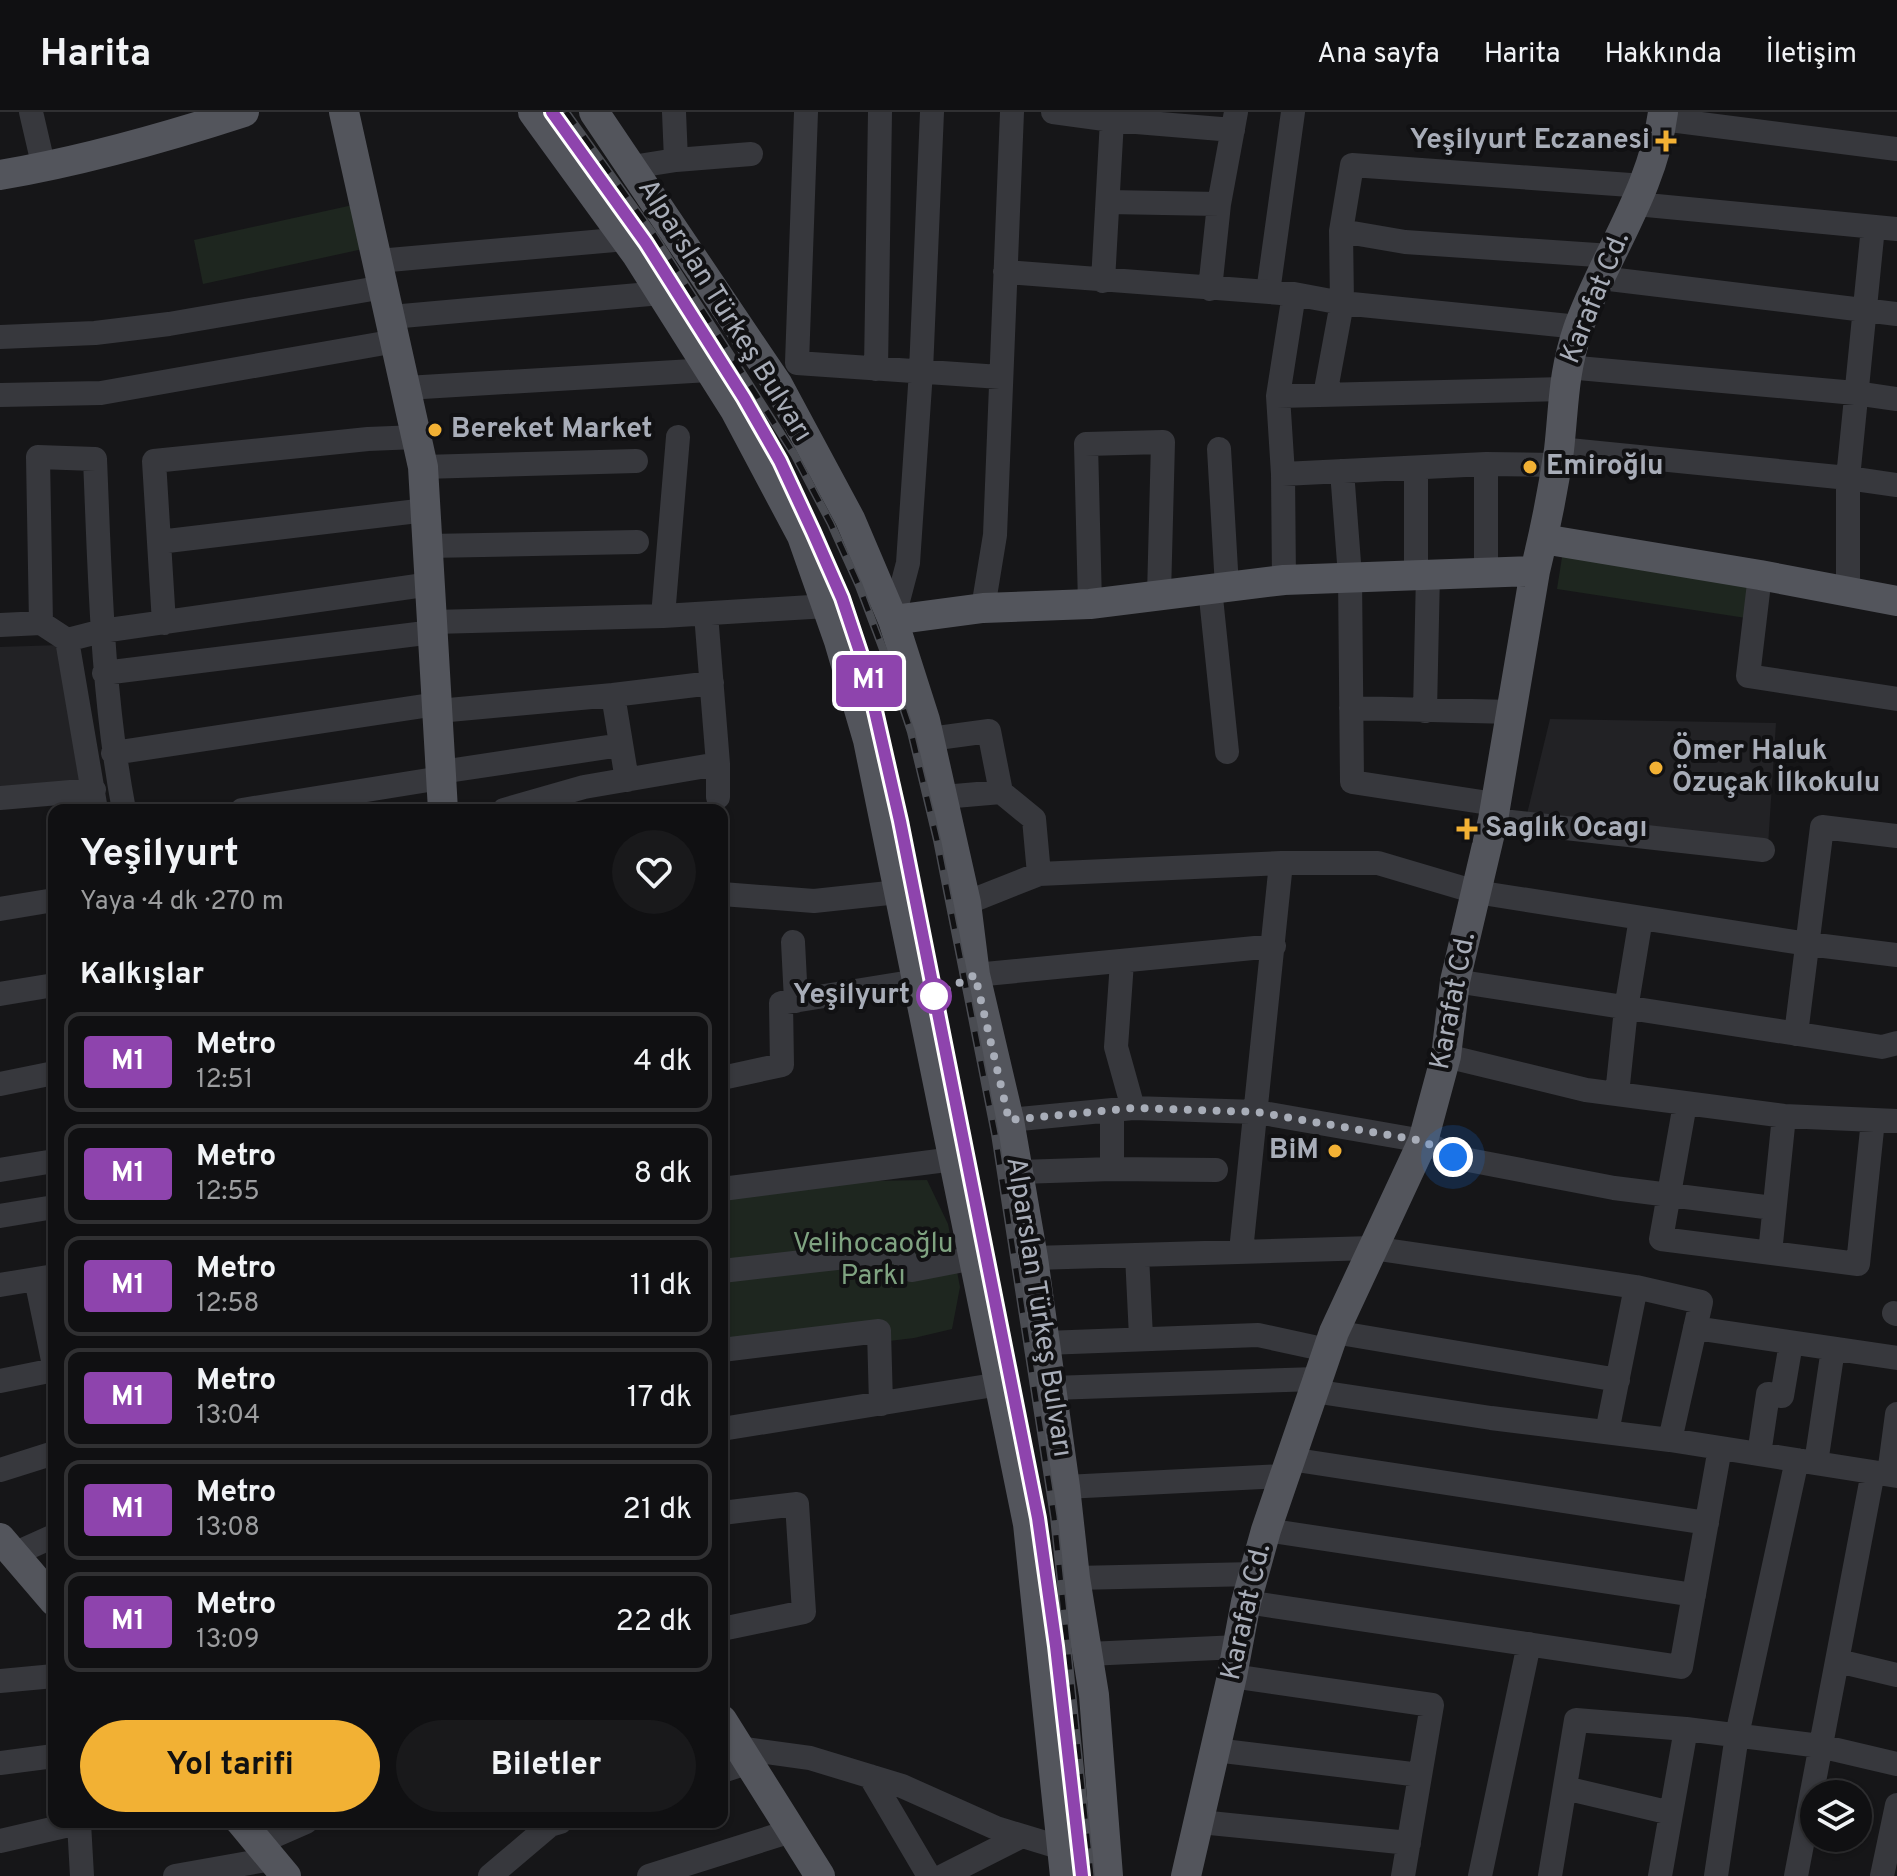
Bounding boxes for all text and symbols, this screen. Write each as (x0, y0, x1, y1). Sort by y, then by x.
text: Harita (40, 31, 151, 80)
text: Ana sayfa (1317, 37, 1440, 73)
text: Harita (1484, 37, 1560, 73)
text: Hakkında (1604, 37, 1722, 73)
text: İletişim (1766, 37, 1857, 73)
place label: Yeşilyurt Eczanesi (1410, 123, 1650, 159)
marker: Yeşilyurt Eczanesi (1657, 132, 1675, 150)
street label: Alparslan Türkeş Bulvarı (628, 173, 820, 449)
street label: Karafat Cd. (1553, 227, 1639, 369)
place label: Bereket Market (451, 412, 653, 448)
marker: Bereket Market (426, 421, 444, 439)
place label: Emiroğlu (1546, 449, 1664, 485)
marker: Emiroğlu (1521, 458, 1539, 476)
line badge: M1 (833, 655, 905, 707)
text: M1 (852, 663, 886, 699)
place label: Ömer Haluk Özuçak İlkokulu (1672, 732, 1880, 802)
marker: Ömer Haluk Özuçak İlkokulu (1647, 759, 1665, 777)
place label: Saglık Ocagı (1485, 811, 1647, 847)
marker: Saglık Ocagı (1456, 818, 1478, 840)
button: heart (612, 830, 696, 914)
text: Yeşilyurt (80, 831, 239, 880)
text: Yaya · 4 dk · 270 m (80, 886, 284, 919)
street label: Karafat Cd. (1423, 929, 1485, 1073)
text: Kalkışlar (80, 957, 204, 994)
place label: Yeşilyurt (793, 978, 910, 1014)
marker: Yeşilyurt (917, 979, 951, 1013)
text: Metro (196, 1027, 276, 1064)
text: M1 (111, 1044, 145, 1080)
text: 4 dk (634, 1044, 692, 1081)
text: 12:51 (196, 1064, 253, 1097)
place label: BiM (1269, 1133, 1319, 1169)
your location (1433, 1137, 1473, 1177)
text: Metro (196, 1139, 276, 1176)
marker: BiM (1326, 1142, 1344, 1160)
street label: Alparslan Türkeş Bulvarı (996, 1154, 1080, 1460)
text: M1 (111, 1156, 145, 1192)
text: 8 dk (634, 1156, 692, 1193)
text: 12:55 (196, 1176, 260, 1209)
park label: Velihocaoğlu Parkı (792, 1227, 954, 1295)
text: Metro (196, 1251, 276, 1288)
text: M1 (111, 1268, 145, 1304)
text: 11 dk (630, 1268, 692, 1305)
text: 12:58 (196, 1288, 260, 1321)
text: Metro (196, 1363, 276, 1400)
text: M1 (111, 1380, 145, 1416)
text: 17 dk (627, 1380, 692, 1417)
text: 13:04 (196, 1400, 260, 1433)
text: Metro (196, 1475, 276, 1512)
text: M1 (111, 1492, 145, 1528)
text: 21 dk (623, 1492, 692, 1529)
text: 13:08 (196, 1512, 260, 1545)
street label: Karafat Cd. (1214, 1540, 1280, 1684)
text: Metro (196, 1587, 276, 1624)
text: M1 (111, 1604, 145, 1640)
text: 22 dk (615, 1604, 692, 1641)
text: 13:09 (196, 1624, 259, 1657)
button: Yol tarifi (80, 1720, 380, 1812)
button: Biletler (396, 1720, 696, 1812)
map controls (1800, 1780, 1872, 1852)
button: layers (1800, 1780, 1872, 1852)

